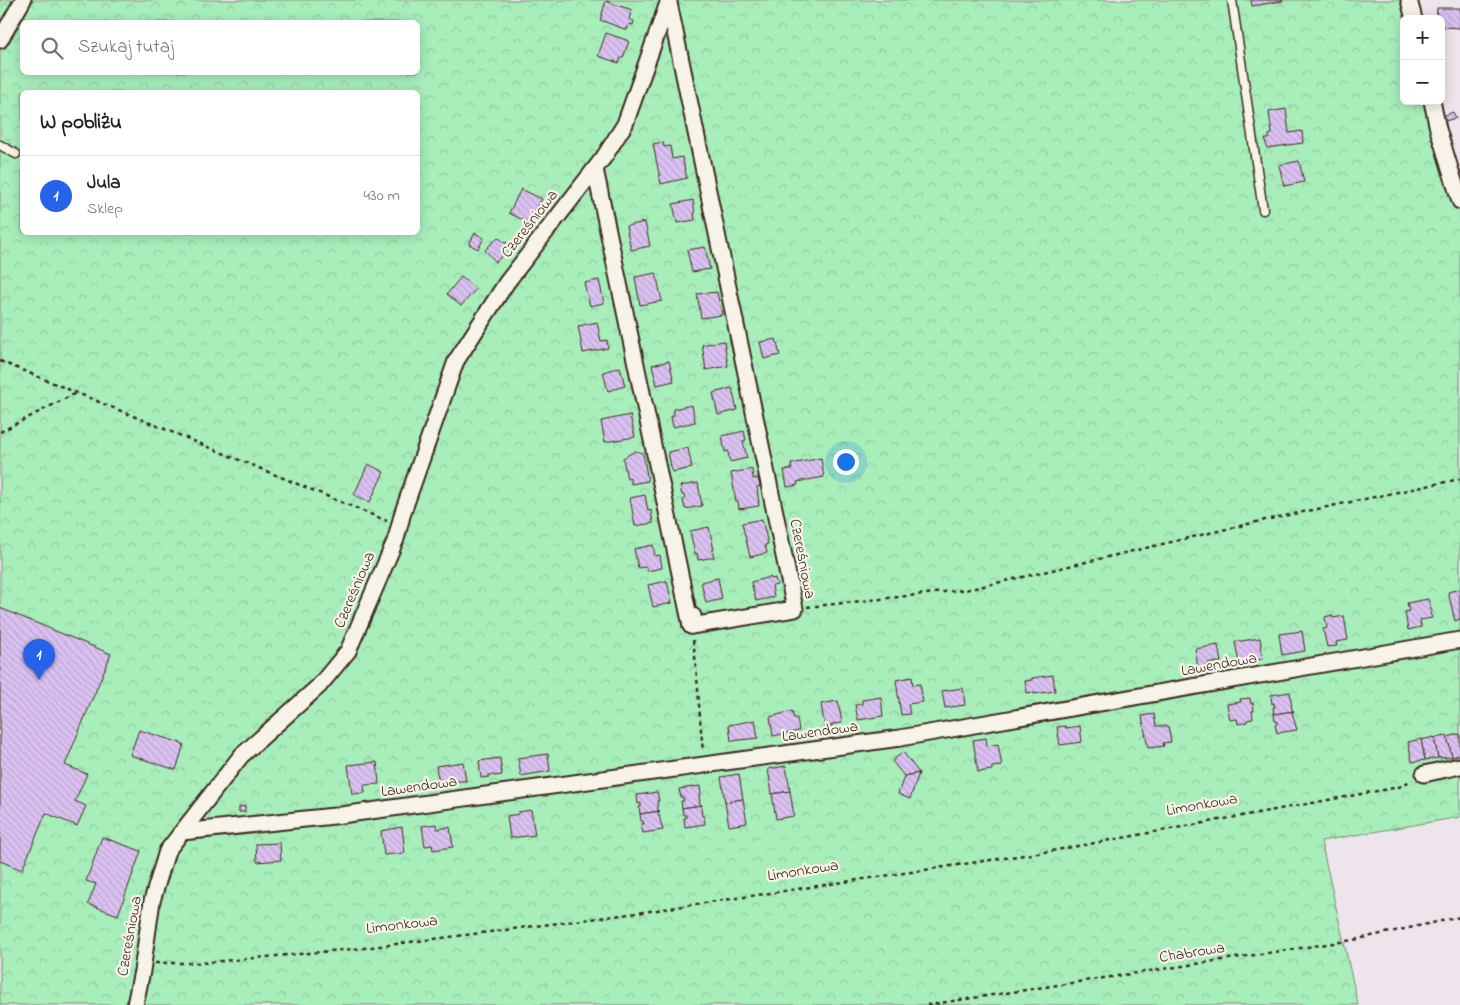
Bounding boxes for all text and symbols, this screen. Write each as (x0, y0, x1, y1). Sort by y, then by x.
map controls (1400, 15, 1445, 105)
button: + (1400, 15, 1445, 60)
search box (20, 20, 420, 75)
icon: search (38, 34, 66, 62)
text: Szukaj tutaj (78, 34, 174, 61)
button: − (1400, 60, 1445, 105)
text: W pobliżu (40, 108, 122, 138)
text: Jula (87, 170, 121, 197)
text: 1 (53, 184, 59, 208)
text: 430 m (363, 184, 400, 208)
street label: Czereśniowa (496, 185, 564, 263)
text: Sklep (87, 197, 123, 221)
your location (833, 449, 859, 475)
street label: Czereśniowa (782, 517, 822, 601)
street label: Czereśniowa (328, 548, 382, 632)
pin: 1 (23, 639, 55, 680)
street label: Lawendowa (1179, 647, 1259, 683)
street label: Lawendowa (780, 715, 860, 749)
street label: Lawendowa (379, 770, 459, 804)
street label: Limonkowa (1165, 787, 1239, 823)
street label: Limonkowa (766, 854, 840, 888)
street label: Czereśniowa (111, 894, 149, 978)
street label: Limonkowa (365, 909, 439, 941)
street label: Chabrowa (1158, 936, 1226, 970)

